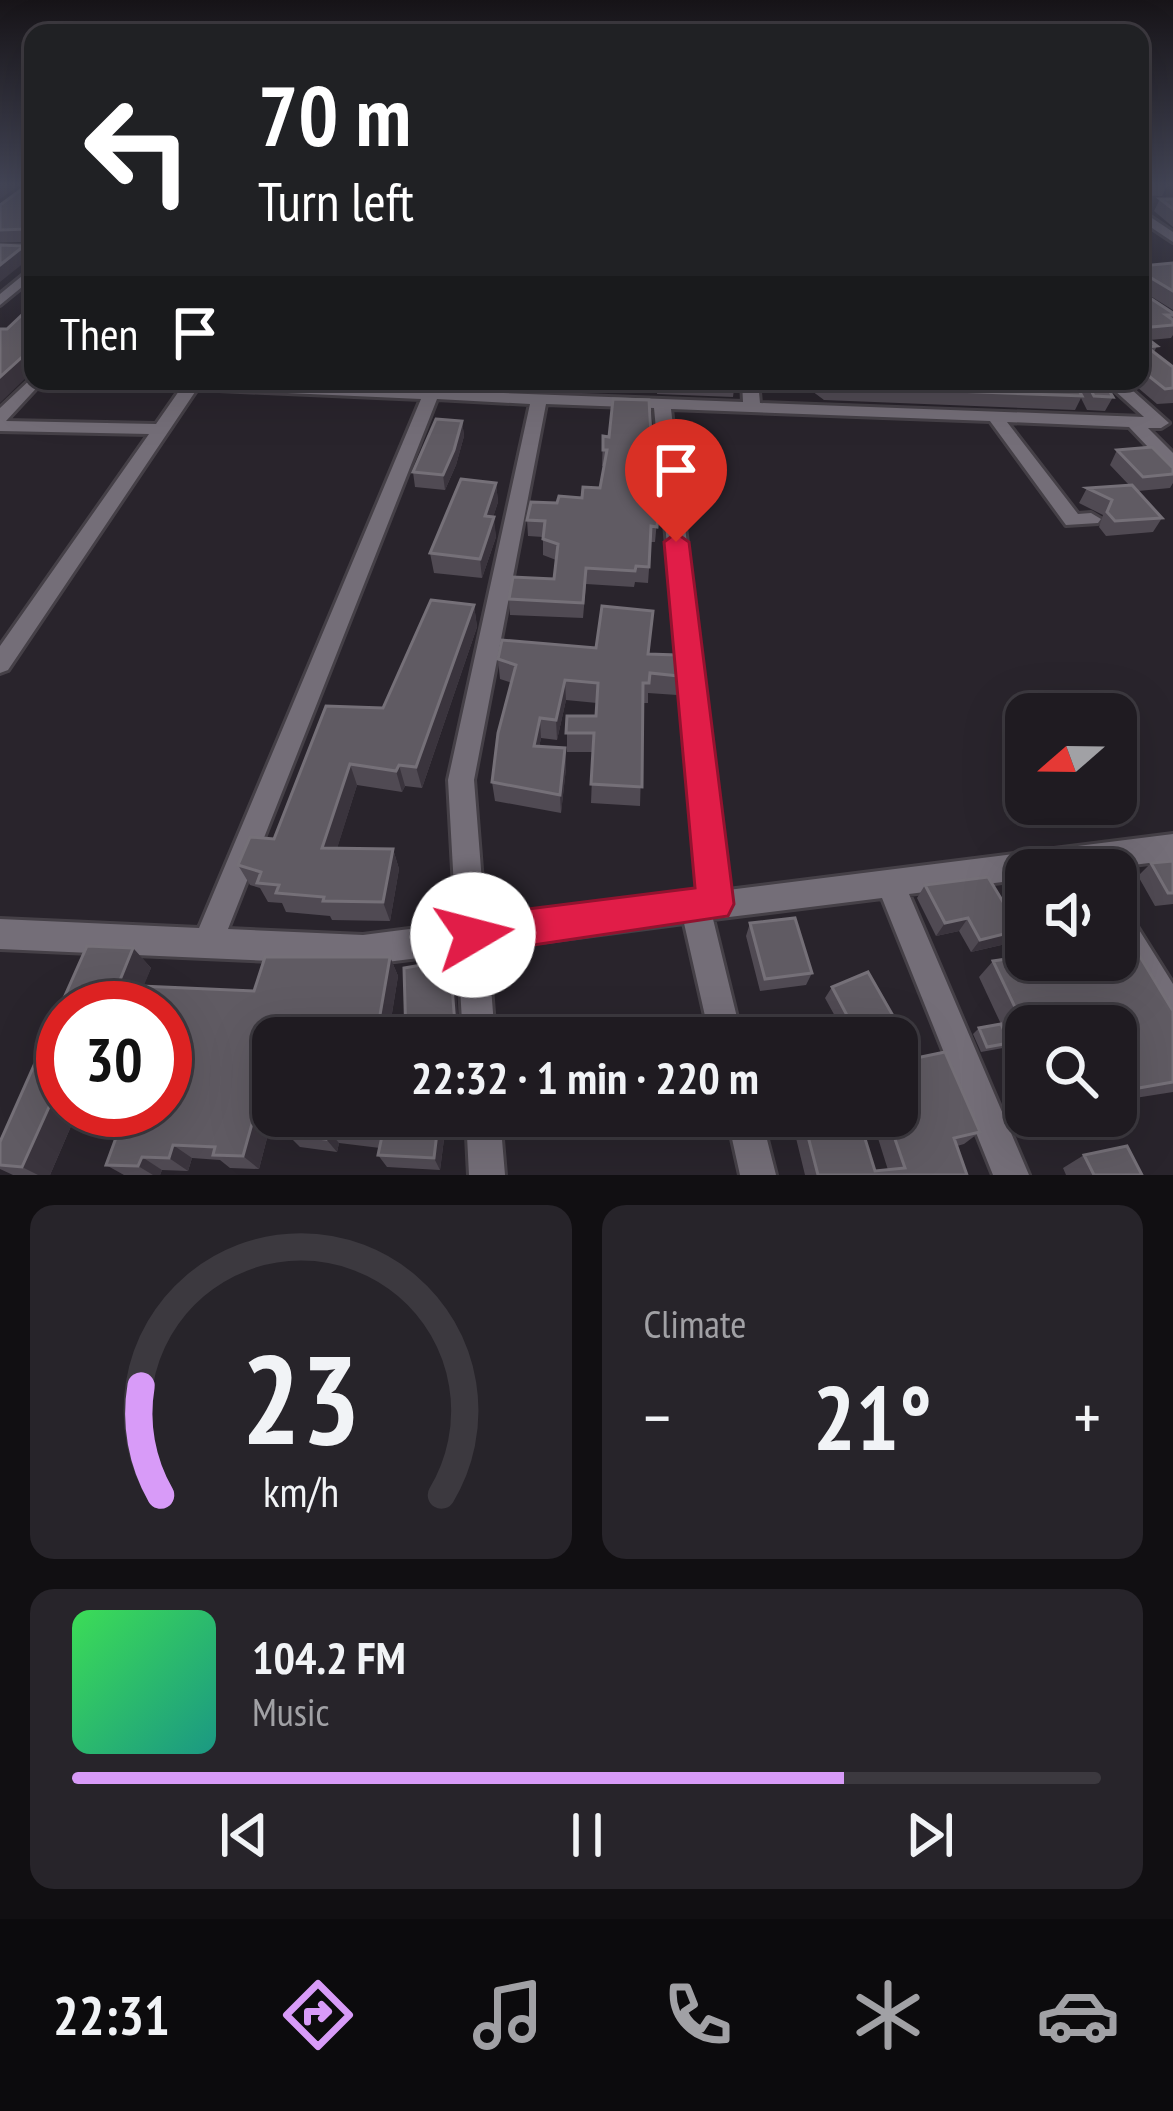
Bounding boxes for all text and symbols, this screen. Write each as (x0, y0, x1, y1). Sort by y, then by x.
text: 70 m (258, 60, 411, 169)
icon: left (60, 72, 216, 228)
text: Turn left (258, 166, 414, 236)
icon: arrive (162, 300, 228, 366)
text: Then (60, 304, 138, 362)
pin (625, 419, 727, 542)
icon: arrive (643, 437, 709, 503)
north arrow (1005, 693, 1137, 825)
map controls (1005, 693, 1137, 1137)
button: sound (1005, 849, 1137, 981)
position arrow (410, 872, 536, 998)
speed limit sign: 30 (36, 981, 192, 1137)
button: search (1005, 1005, 1137, 1137)
text: 22:32 · 1 min · 220 m (411, 1048, 759, 1106)
text: Climate (644, 1298, 746, 1349)
text: 23 (241, 1317, 360, 1478)
text: 21° (813, 1358, 932, 1475)
text: − (644, 1374, 671, 1459)
text: + (1074, 1374, 1101, 1459)
text: km/h (263, 1463, 339, 1519)
text: 104.2 FM (252, 1628, 406, 1686)
text: Music (252, 1686, 329, 1737)
icon: previous (211, 1802, 277, 1868)
icon: pause (554, 1802, 620, 1868)
icon: next (897, 1802, 963, 1868)
icon: directions (276, 1973, 360, 2057)
icon: music (466, 1973, 550, 2057)
icon: phone (656, 1973, 740, 2057)
icon: climate (846, 1973, 930, 2057)
icon: car (1036, 1973, 1120, 2057)
text: 22:31 (53, 1980, 170, 2050)

